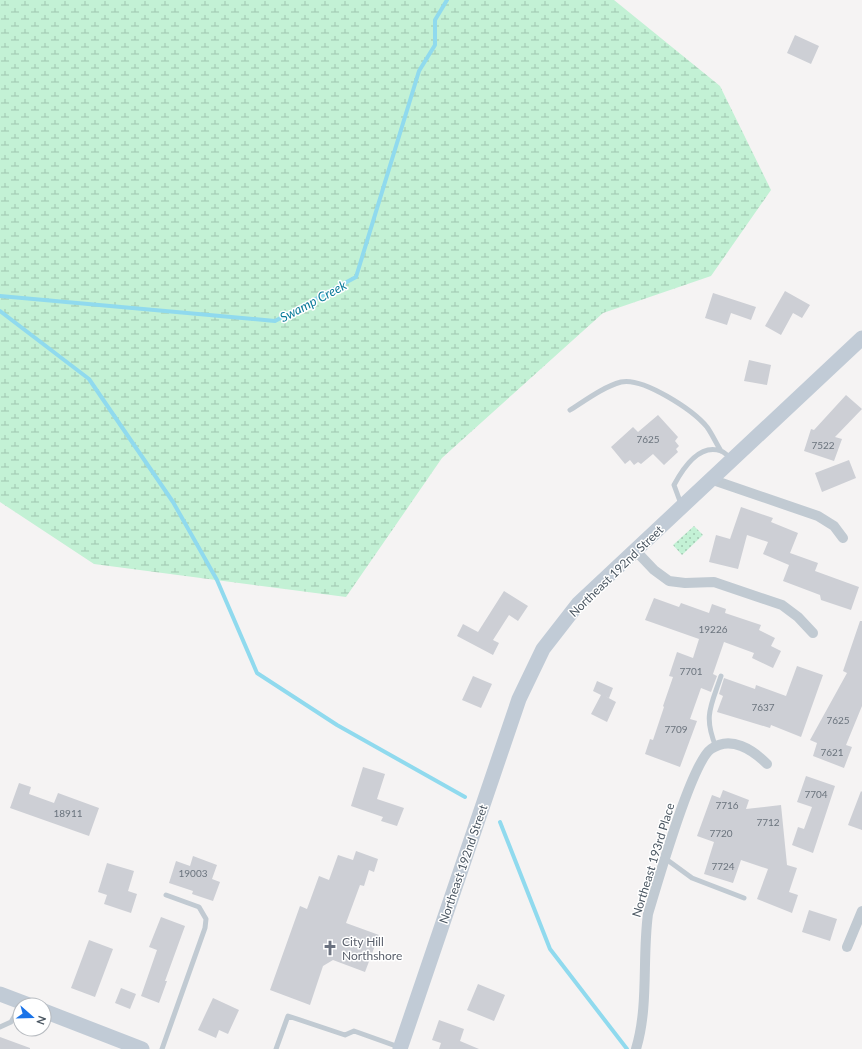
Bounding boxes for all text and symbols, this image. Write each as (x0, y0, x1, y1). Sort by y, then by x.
water label: Swamp Creek (277, 276, 350, 325)
house number: 7625 (636, 433, 660, 445)
house number: 7522 (811, 439, 835, 451)
street label: Northeast 192nd Street (566, 522, 667, 620)
house number: 19226 (698, 623, 728, 635)
house number: 7701 (679, 665, 703, 677)
house number: 7637 (751, 701, 775, 713)
house number: 7625 (826, 714, 850, 726)
house number: 7709 (664, 723, 688, 735)
house number: 7621 (820, 746, 844, 758)
house number: 7704 (804, 788, 828, 800)
house number: 7716 (715, 799, 739, 811)
street label: Northeast 193rd Place (628, 801, 678, 919)
street label: Northeast 192nd Street (436, 802, 491, 926)
house number: 18911 (53, 807, 83, 819)
house number: 7712 (756, 816, 780, 828)
house number: 7720 (709, 827, 733, 839)
house number: 7724 (711, 860, 735, 872)
house number: 19003 (178, 867, 208, 879)
place label: City Hill Northshore (342, 934, 402, 963)
church icon: City Hill Northshore (321, 939, 339, 957)
north arrow (12, 997, 52, 1037)
text: N (34, 1014, 49, 1027)

